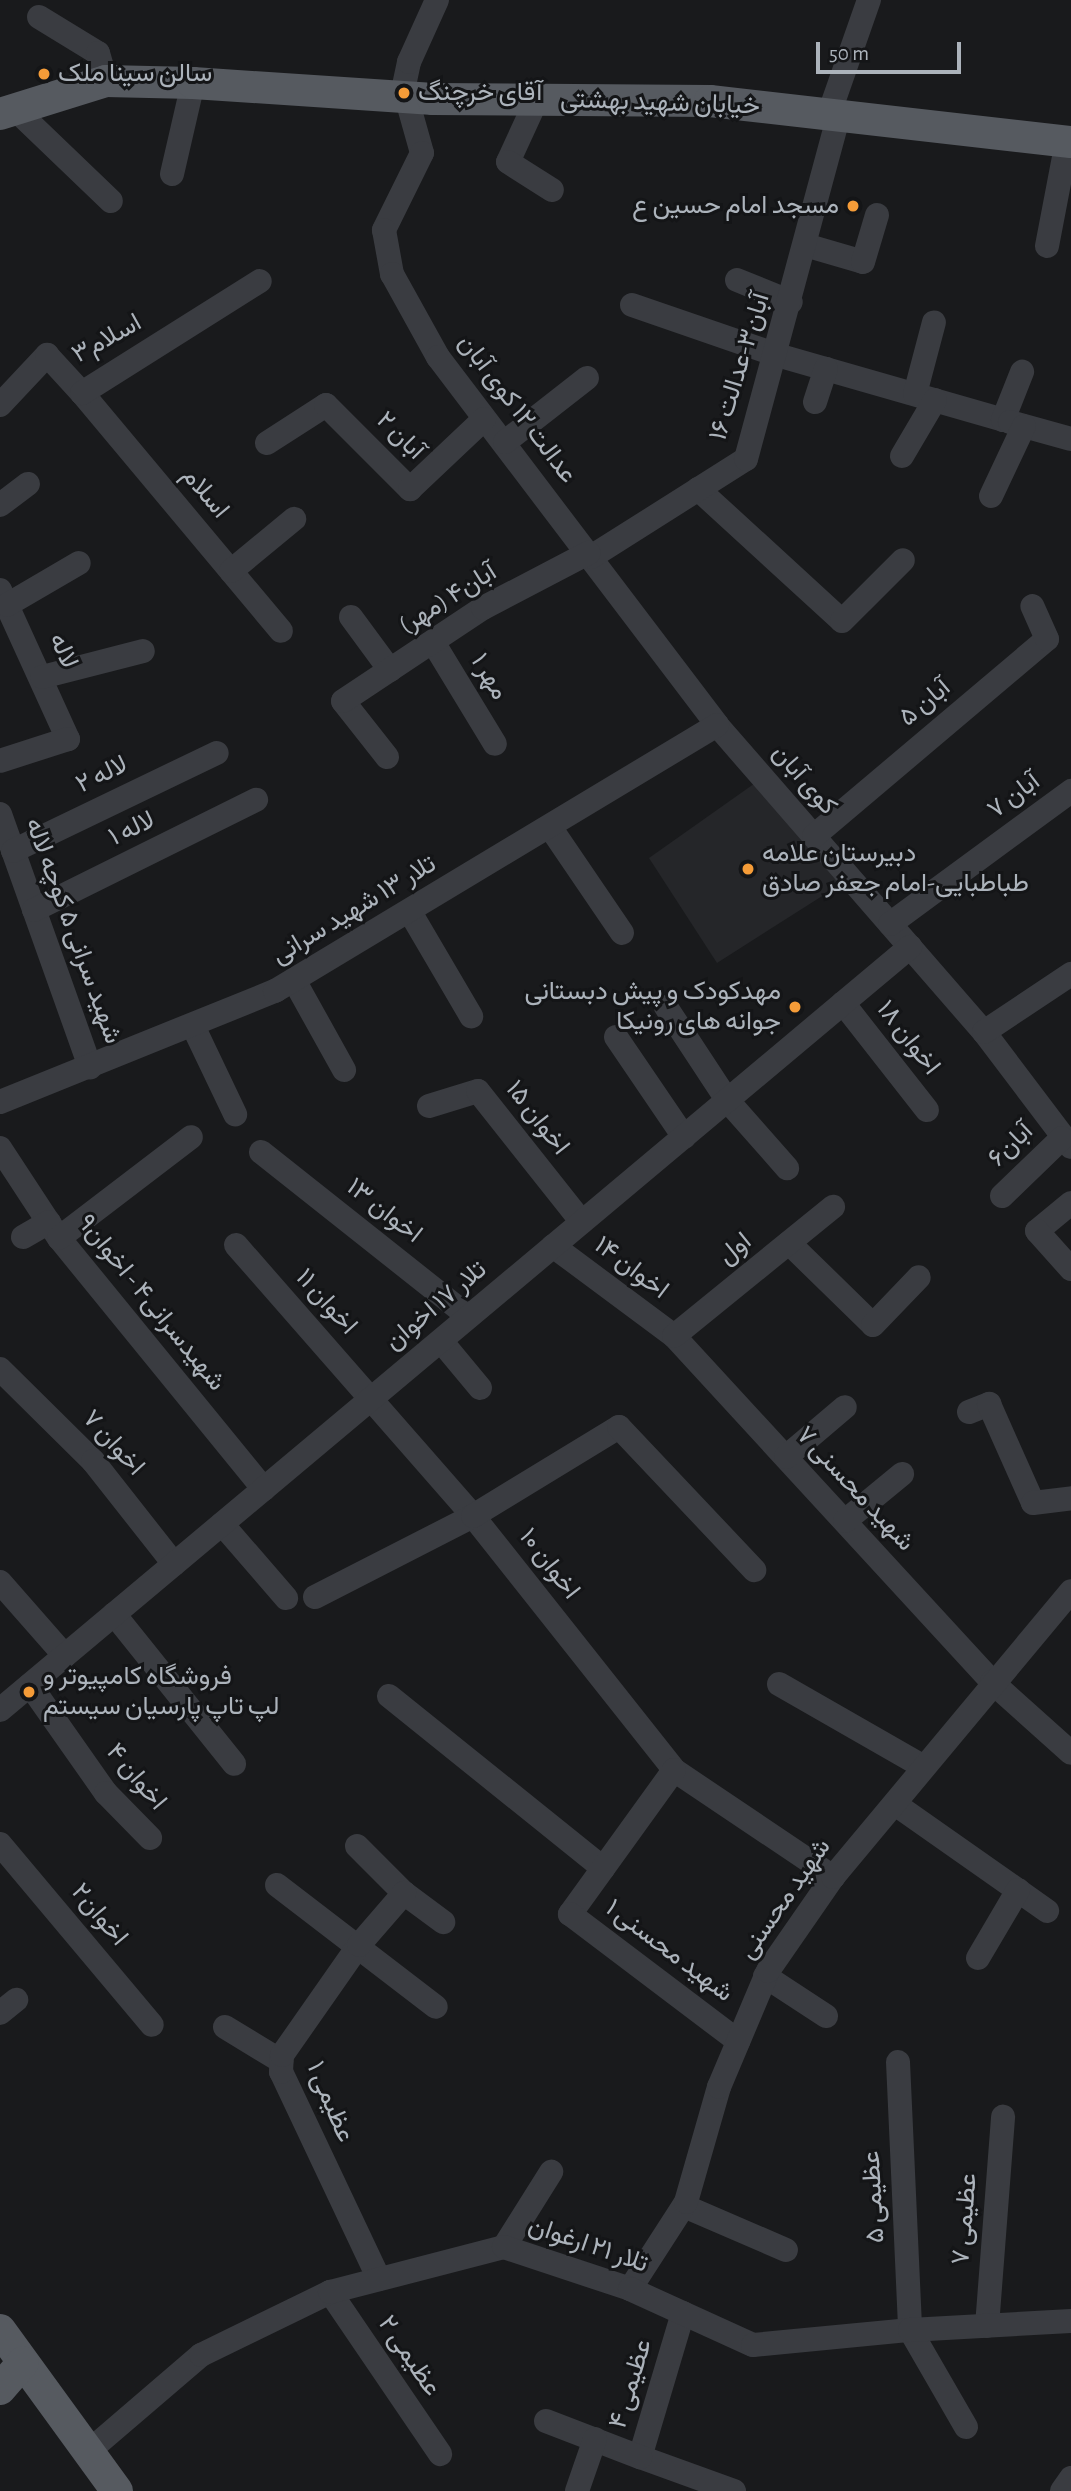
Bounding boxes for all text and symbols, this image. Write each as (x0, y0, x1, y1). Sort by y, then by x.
scale bar (819, 28, 964, 72)
text: 50 m (829, 43, 869, 64)
place label: سالن سینا ملک (58, 58, 212, 90)
marker: سالن سینا ملک (36, 66, 52, 82)
place label: آقای خرچنگ (418, 77, 542, 109)
street label: خیابان شهید بهشتی (560, 84, 760, 122)
marker: آقای خرچنگ (396, 85, 412, 101)
place label: مسجد امام حسین ع (632, 190, 839, 222)
marker: مسجد امام حسین ع (845, 198, 861, 214)
street label: آبان۳-عدالت ۱۶ (703, 289, 777, 445)
street label: اسلام۳ (67, 307, 147, 371)
street label: عدالت ۱۲ کوی آبان (451, 328, 583, 490)
street label: آبان ۲ (369, 405, 431, 467)
street label: اسلام (175, 461, 235, 525)
street label: آبان۴ (مهر) (393, 557, 503, 641)
street label: لاله (41, 628, 85, 674)
street label: مهر ۱ (463, 648, 515, 706)
street label: آبان ۵ (893, 672, 957, 734)
street label: کوی آبان (765, 738, 843, 822)
street label: لاله ۲ (71, 749, 133, 801)
street label: آبان ۷ (982, 766, 1046, 826)
street label: لاله ۱ (104, 805, 160, 853)
street label: شهید سرانی ۵ کوچه لاله (18, 814, 128, 1048)
place label: دبیرستان علامه طباطبایی-امام جعفر صادق (762, 838, 1029, 900)
street label: تلار ۱۳ شهید سرانی (266, 849, 442, 971)
marker: دبیرستان علامه طباطبایی-امام جعفر صادق (740, 861, 756, 877)
place label: مهدکودک و پیش دبستانی جوانه های رونیکا (525, 976, 781, 1038)
street label: اخوان ۱۸ (869, 995, 947, 1081)
marker: مهدکودک و پیش دبستانی جوانه های رونیکا (787, 999, 803, 1015)
street label: اخوان ۱۵ (498, 1075, 576, 1161)
street label: آبان۶ (982, 1116, 1040, 1174)
street label: اخوان ۱۳ (340, 1172, 428, 1250)
street label: شهیدسرانی۴ - اخوان۹ (70, 1208, 232, 1398)
street label: اول (712, 1226, 758, 1272)
street label: اخوان ۱۴ (588, 1230, 674, 1306)
street label: تلار ۱۷ اخوان (379, 1254, 493, 1358)
street label: اخوان ۱۱ (288, 1263, 364, 1341)
street label: اخوان ۷ (75, 1403, 151, 1483)
street label: شهید محسنی ۷ (789, 1420, 921, 1558)
street label: اخوان ۱۰ (512, 1522, 586, 1606)
place label: فروشگاه کامپیوتر و لپ تاپ پارسیان سیستم (43, 1661, 279, 1722)
marker: فروشگاه کامپیوتر و لپ تاپ پارسیان سیستم (21, 1684, 37, 1700)
street label: اخوان ۴ (99, 1737, 173, 1817)
street label: شهید محسنی (732, 1833, 838, 1965)
street label: اخوان۲ (64, 1877, 134, 1953)
street label: شهید محسنی ۱ (599, 1893, 739, 2009)
street label: عظیمی ۱ (299, 2057, 361, 2147)
street label: عظیمی ۵ (856, 2150, 892, 2244)
street label: عظیمی ۷ (945, 2172, 985, 2266)
street label: تلار ۲۱ ارغوان (524, 2210, 652, 2280)
street label: عظیمی ۲ (371, 2310, 447, 2402)
street label: عظیمی ۴ (603, 2336, 659, 2432)

